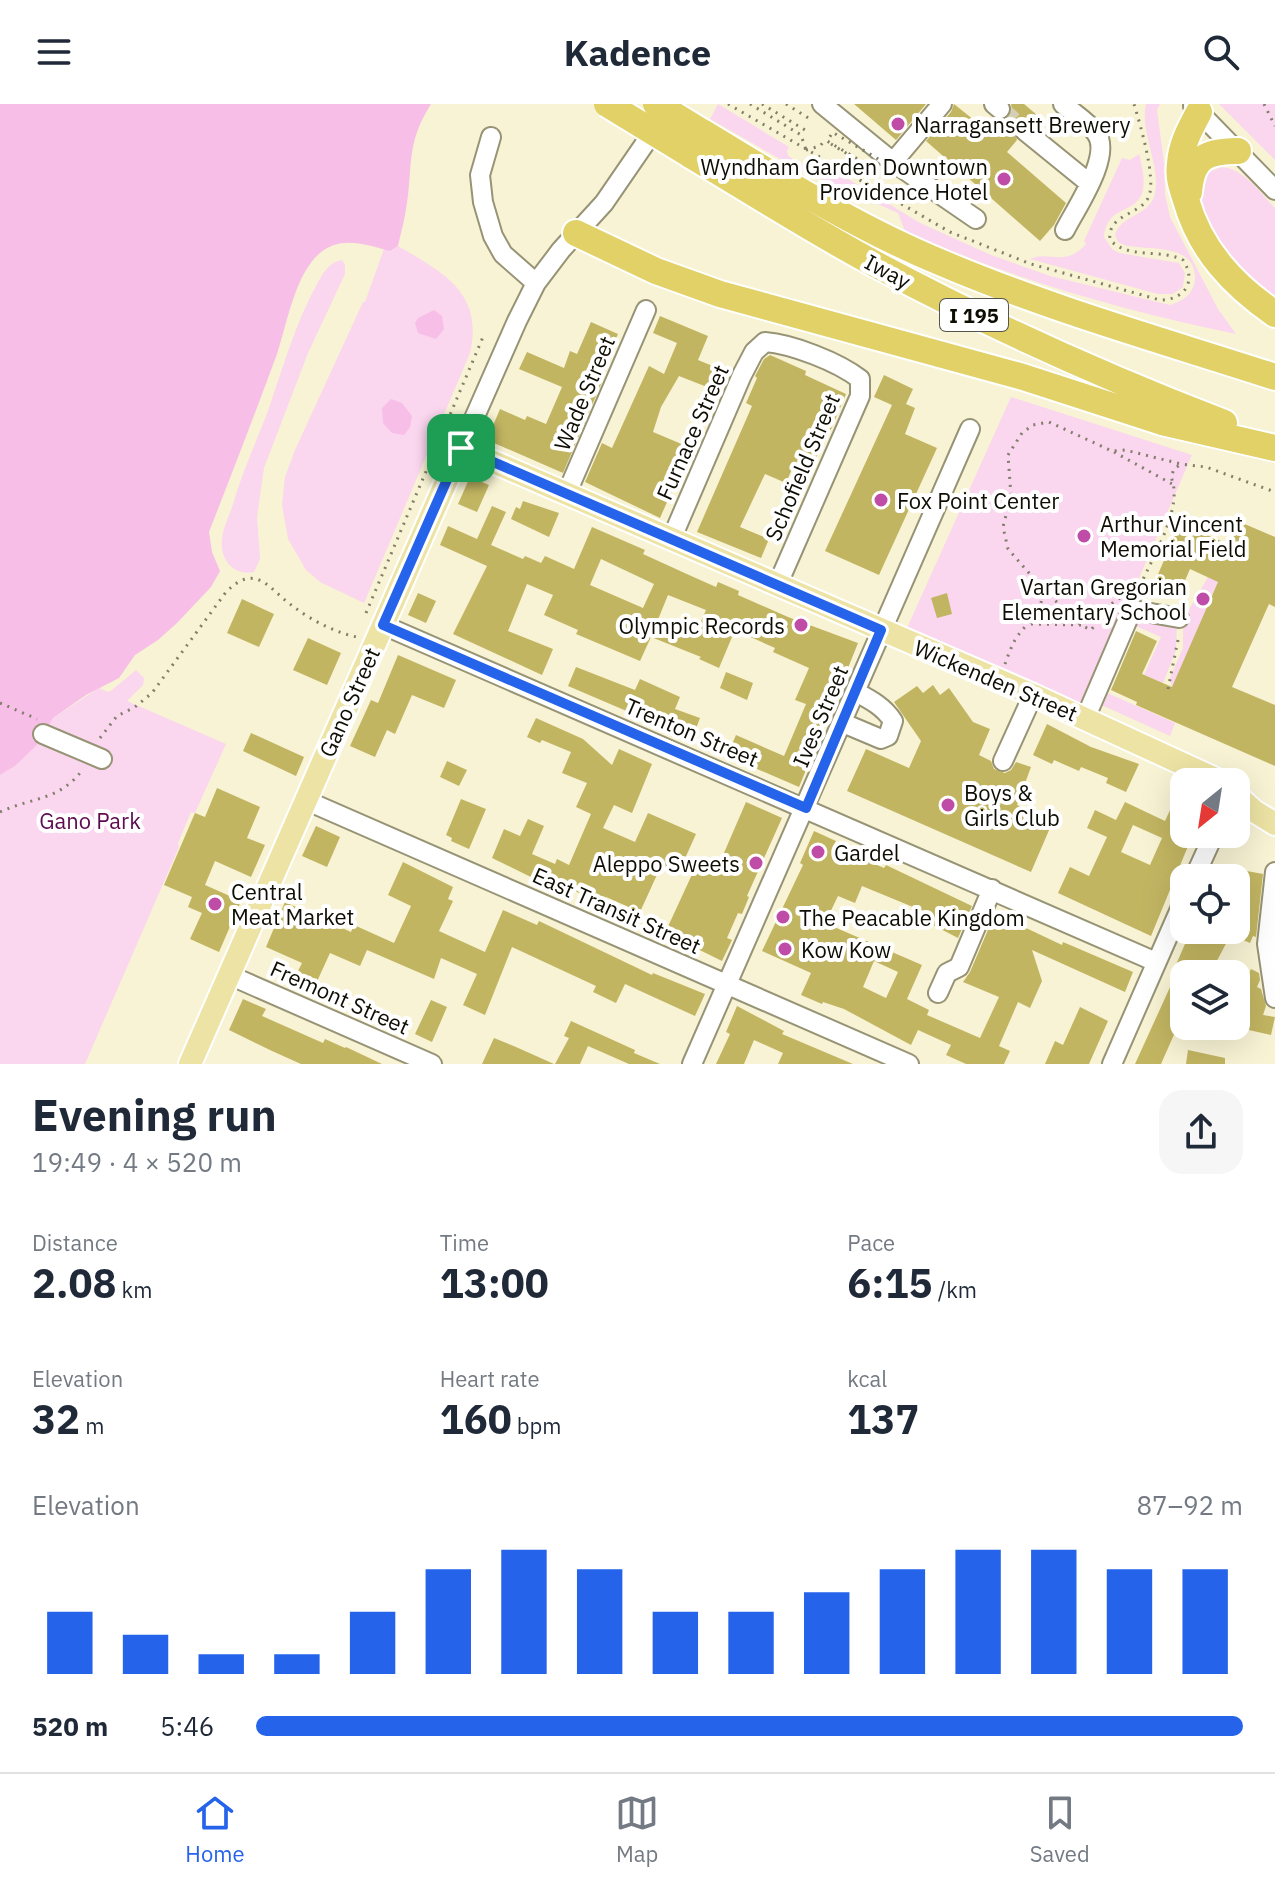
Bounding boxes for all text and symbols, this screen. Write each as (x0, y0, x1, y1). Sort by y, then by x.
text: Kadence (564, 29, 711, 76)
icon: menu (32, 30, 76, 74)
icon: search (1199, 30, 1243, 74)
place label: Narragansett Brewery (914, 110, 1131, 139)
marker: Narragansett Brewery (889, 115, 907, 133)
place label: Wyndham Garden Downtown Providence Hotel (700, 152, 988, 206)
marker: Wyndham Garden Downtown Providence Hotel (995, 170, 1013, 188)
street label: Iway (860, 247, 916, 295)
road number: I 195 (940, 299, 1008, 331)
street label: Wade Street (547, 331, 621, 455)
street label: Furnace Street (649, 360, 735, 504)
street label: Schofield Street (758, 389, 846, 545)
pin (427, 414, 495, 482)
icon: arrive (439, 426, 483, 470)
place label: Fox Point Center (897, 486, 1059, 515)
marker: Fox Point Center (872, 491, 890, 509)
place label: Arthur Vincent Memorial Field (1100, 509, 1247, 563)
marker: Arthur Vincent Memorial Field (1075, 527, 1093, 545)
place label: Vartan Gregorian Elementary School (1001, 572, 1187, 626)
marker: Vartan Gregorian Elementary School (1194, 590, 1212, 608)
place label: Olympic Records (618, 611, 785, 640)
marker: Olympic Records (792, 616, 810, 634)
street label: Wickenden Street (910, 632, 1082, 728)
street label: Gano Street (312, 642, 386, 762)
street label: Ives Street (786, 661, 854, 771)
street label: Trenton Street (621, 691, 763, 773)
north arrow (1170, 768, 1250, 848)
map controls (1170, 768, 1250, 1040)
place label: Boys & Girls Club (964, 778, 1060, 832)
marker: Boys & Girls Club (939, 796, 957, 814)
park label: Gano Park (39, 806, 141, 835)
place label: Gardel (834, 838, 900, 867)
marker: Gardel (809, 843, 827, 861)
place label: Aleppo Sweets (593, 849, 740, 878)
marker: Aleppo Sweets (747, 854, 765, 872)
street label: East Transit Street (528, 860, 706, 960)
button: locate (1170, 864, 1250, 944)
place label: Central Meat Market (231, 877, 354, 931)
marker: Central Meat Market (206, 895, 224, 913)
place label: The Peacable Kingdom (799, 903, 1025, 932)
marker: The Peacable Kingdom (774, 908, 792, 926)
place label: Kow Kow (801, 935, 891, 964)
marker: Kow Kow (776, 940, 794, 958)
street label: Fremont Street (266, 953, 414, 1041)
button: layers (1170, 960, 1250, 1040)
text: Evening run (32, 1086, 277, 1143)
button: share (1159, 1090, 1243, 1174)
text: 19:49 · 4 × 520 m (32, 1145, 242, 1179)
text: Distance (32, 1228, 118, 1257)
text: Time (440, 1228, 489, 1257)
text: Pace (847, 1228, 895, 1257)
text: 2.08 (32, 1257, 116, 1309)
text: 13:00 (440, 1257, 549, 1309)
text: 6:15 (847, 1257, 933, 1309)
text: km (116, 1275, 152, 1304)
text: /km (933, 1275, 977, 1304)
text: Elevation (32, 1364, 123, 1393)
text: Heart rate (440, 1364, 540, 1393)
text: kcal (847, 1364, 887, 1393)
text: 32 (32, 1393, 80, 1445)
text: 160 (440, 1393, 512, 1445)
text: 137 (847, 1393, 919, 1445)
text: m (80, 1411, 104, 1440)
text: bpm (512, 1411, 562, 1440)
text: Elevation (32, 1488, 140, 1522)
text: 87–92 m (1136, 1488, 1243, 1522)
text: 520 m (32, 1709, 108, 1743)
text: 5:46 (160, 1709, 214, 1743)
tab: Home (185, 1791, 245, 1868)
tab: Map (615, 1791, 659, 1868)
tab: Saved (1030, 1791, 1090, 1868)

